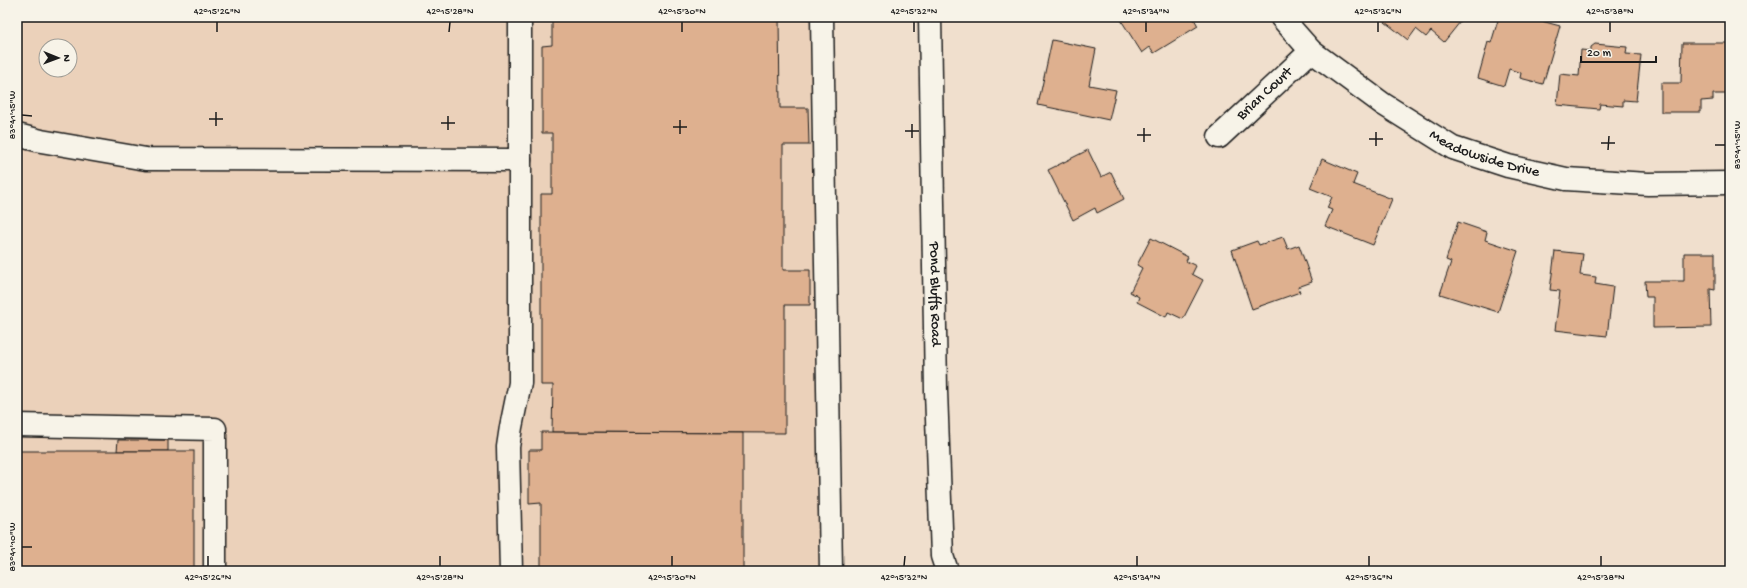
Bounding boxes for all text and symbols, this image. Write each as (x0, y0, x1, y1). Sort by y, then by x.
text: 42°15'26"N (194, 6, 241, 18)
text: 42°15'28"N (426, 6, 474, 18)
text: 42°15'30"N (658, 6, 706, 18)
text: 42°15'32"N (891, 6, 938, 18)
text: 42°15'34"N (1123, 6, 1170, 18)
text: 42°15'36"N (1355, 6, 1402, 18)
text: 42°15'38"N (1586, 6, 1634, 18)
north arrow (38, 38, 78, 78)
scale bar (1581, 38, 1656, 64)
text: 20 m (1587, 47, 1612, 61)
text: N (60, 54, 72, 62)
street label: Brian Court (1233, 62, 1298, 125)
text: 83°41'15"W (7, 90, 19, 139)
text: 83°41'15"W (1732, 120, 1744, 169)
street label: Meadowside Drive (1426, 126, 1541, 182)
street label: Pond Bluffs Road (925, 240, 944, 348)
text: 83°41'10"W (7, 522, 19, 571)
text: 42°15'26"N (185, 572, 232, 584)
text: 42°15'28"N (416, 572, 464, 584)
text: 42°15'30"N (648, 572, 696, 584)
text: 42°15'32"N (881, 572, 928, 584)
text: 42°15'34"N (1114, 572, 1161, 584)
text: 42°15'36"N (1346, 572, 1393, 584)
text: 42°15'38"N (1577, 572, 1625, 584)

